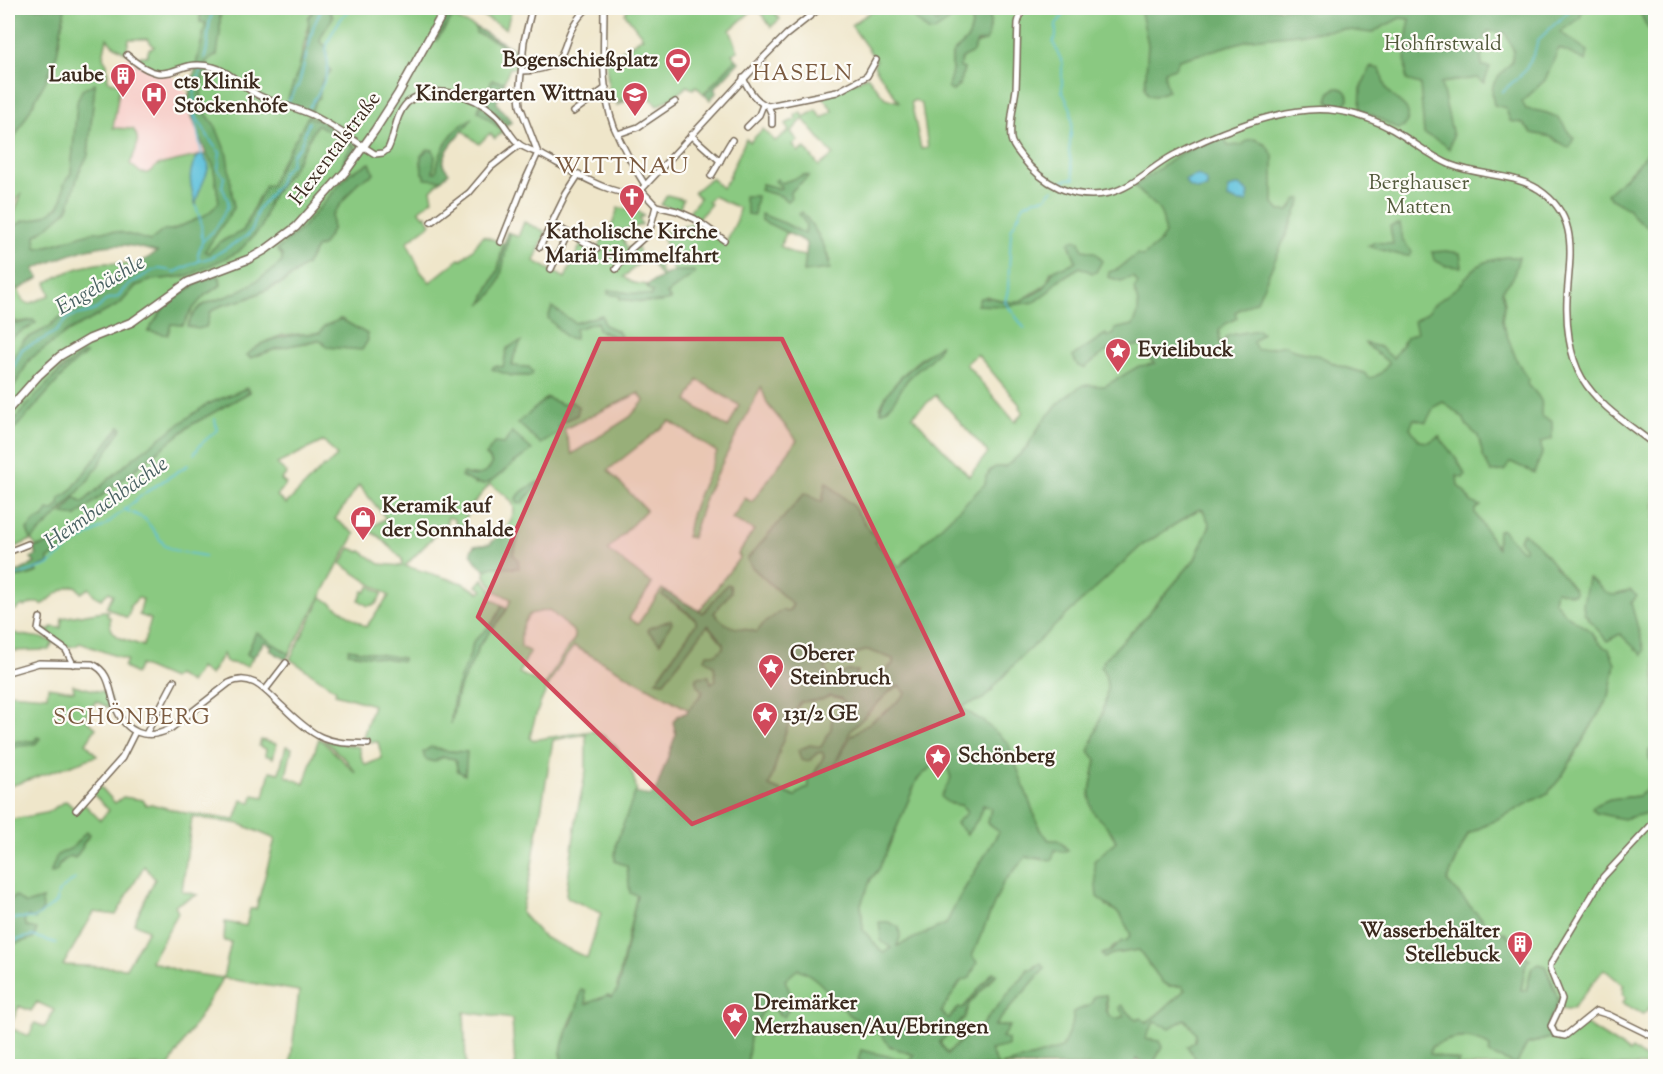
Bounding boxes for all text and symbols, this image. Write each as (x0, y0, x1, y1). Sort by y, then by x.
park label: Hohfirstwald (1384, 30, 1502, 60)
place label: Bogenschießplatz (502, 46, 658, 76)
sports icon: Bogenschießplatz (663, 46, 693, 84)
district label: HASELN (752, 59, 854, 91)
place label: Laube (49, 61, 104, 91)
building icon: Laube (108, 61, 138, 99)
place label: cts Klinik Stöckenhöfe (174, 68, 288, 122)
hospital icon: cts Klinik Stöckenhöfe (139, 80, 169, 118)
place label: Kindergarten Wittnau (416, 80, 617, 110)
school or university icon: Kindergarten Wittnau (620, 80, 650, 118)
street label: Hexentalstraße (283, 86, 389, 212)
district label: WITTNAU (554, 150, 690, 184)
park label: Berghauser Matten (1369, 169, 1470, 223)
church icon: Katholische Kirche Mariä Himmelfahrt (617, 182, 647, 220)
place label: Katholische Kirche Mariä Himmelfahrt (545, 218, 720, 272)
water label: Engebächle (50, 247, 152, 324)
place icon: Evielibuck (1103, 336, 1133, 374)
place label: Evielibuck (1138, 336, 1234, 366)
water label: Heimbachbächle (39, 449, 175, 559)
place label: Keramik auf der Sonnhalde (382, 492, 514, 546)
shop icon: Keramik auf der Sonnhalde (348, 504, 378, 542)
place label: Oberer Steinbruch (790, 640, 891, 694)
place icon: Oberer Steinbruch (756, 652, 786, 690)
place icon: 131/2 GE (750, 700, 780, 738)
place label: 131/2 GE (784, 700, 858, 730)
district label: SCHÖNBERG (53, 702, 211, 735)
place icon: Schönberg (923, 742, 953, 780)
place label: Schönberg (958, 742, 1056, 772)
place label: Wasserbehälter Stellebuck (1361, 917, 1501, 971)
building icon: Wasserbehälter Stellebuck (1505, 929, 1535, 967)
place label: Dreimärker Merzhausen/Au/Ebringen (754, 989, 989, 1043)
place icon: Dreimärker Merzhausen/Au/Ebringen (720, 1001, 750, 1039)

